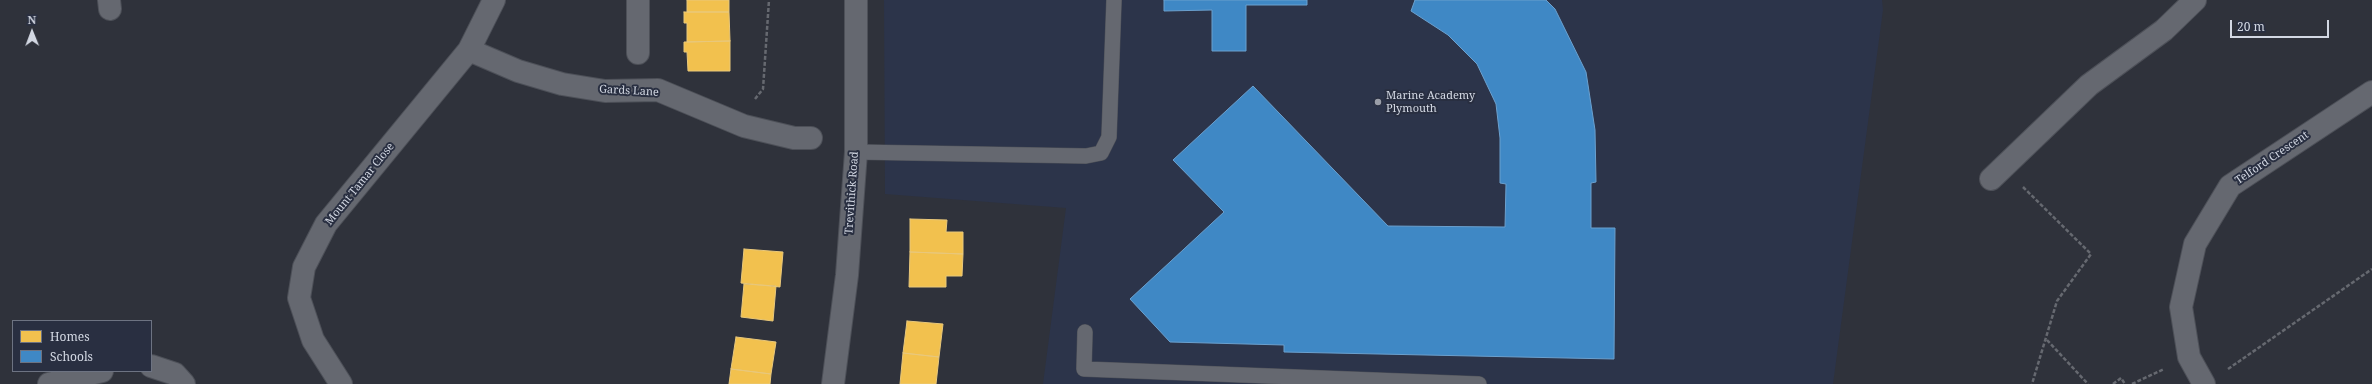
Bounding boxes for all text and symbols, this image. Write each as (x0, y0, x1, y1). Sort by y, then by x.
north arrow (12, 12, 52, 52)
text: N (27, 12, 36, 27)
scale bar (2232, 12, 2331, 38)
text: 20 m (2237, 18, 2265, 35)
street label: Gards Lane (599, 83, 659, 99)
place label: Marine Academy Plymouth (1386, 89, 1475, 115)
marker: Marine Academy Plymouth (1373, 97, 1383, 107)
street label: Telford Crescent (2233, 129, 2311, 187)
street label: Mount Tamar Close (323, 140, 397, 228)
street label: Trevithick Road (843, 151, 861, 235)
legend (12, 320, 152, 372)
text: Homes (50, 328, 90, 345)
text: Schools (50, 348, 93, 365)

